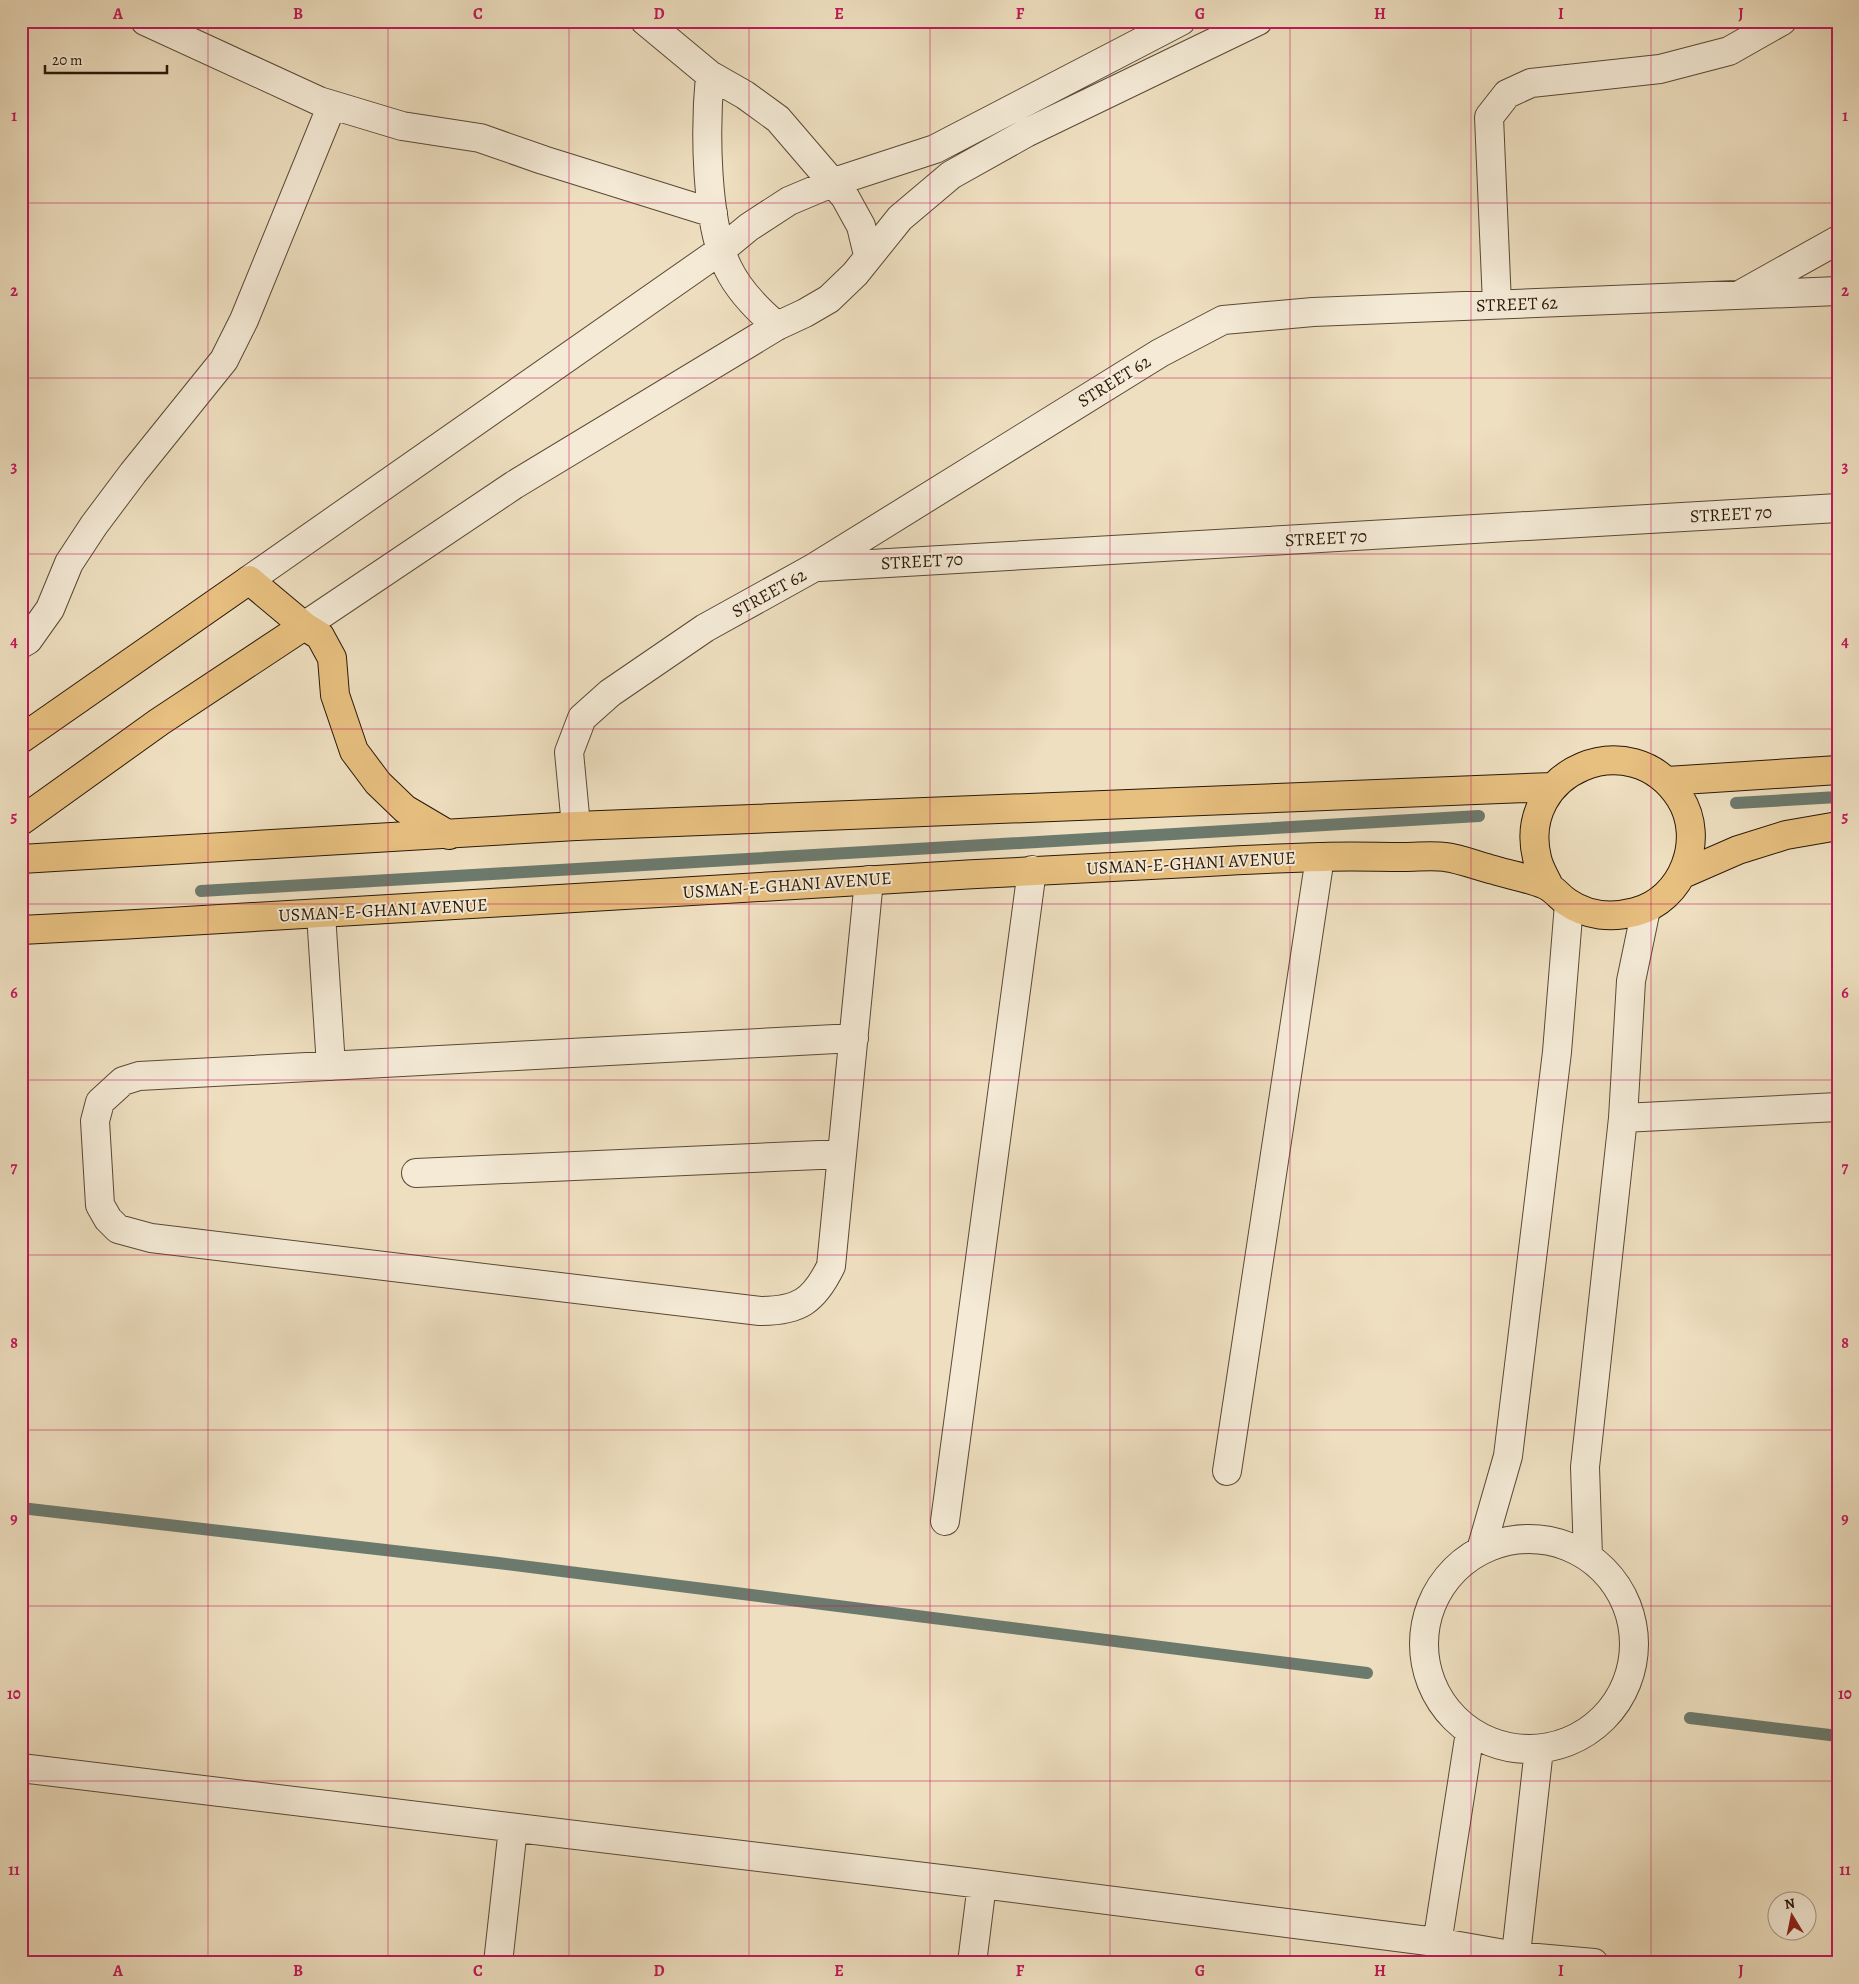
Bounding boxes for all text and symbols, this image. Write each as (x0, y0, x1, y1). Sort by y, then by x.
text: A (112, 3, 124, 25)
text: B (293, 3, 303, 25)
text: C (473, 3, 483, 25)
text: D (653, 3, 665, 25)
text: E (834, 3, 844, 25)
text: F (1016, 3, 1025, 25)
text: G (1195, 3, 1205, 25)
text: H (1374, 3, 1386, 25)
text: I (1558, 3, 1564, 25)
text: J (1738, 3, 1744, 25)
scale bar (45, 42, 168, 74)
text: 20 m (52, 50, 83, 70)
text: 1 (11, 105, 17, 127)
text: 1 (1842, 105, 1848, 127)
text: 2 (10, 280, 18, 302)
text: 2 (1841, 280, 1849, 302)
street label: STREET 62 (1476, 291, 1559, 317)
street label: STREET 62 (1073, 349, 1155, 413)
text: 3 (11, 456, 18, 478)
text: 3 (1842, 456, 1849, 478)
street label: STREET 70 (1689, 500, 1773, 528)
street label: STREET 70 (1284, 524, 1368, 552)
street label: STREET 70 (880, 547, 964, 575)
street label: STREET 62 (727, 562, 811, 623)
text: 4 (10, 631, 18, 653)
text: 4 (1841, 631, 1849, 653)
text: 5 (11, 806, 18, 828)
text: 5 (1842, 806, 1849, 828)
street label: USMAN-E-GHANI AVENUE (1086, 846, 1296, 880)
street label: USMAN-E-GHANI AVENUE (682, 866, 892, 904)
street label: USMAN-E-GHANI AVENUE (278, 893, 488, 927)
text: 6 (10, 982, 18, 1004)
text: 6 (1841, 982, 1849, 1004)
text: 7 (11, 1157, 18, 1179)
text: 7 (1842, 1157, 1849, 1179)
text: 8 (10, 1332, 18, 1354)
text: 8 (1841, 1332, 1849, 1354)
text: 9 (10, 1508, 18, 1530)
text: 9 (1841, 1508, 1849, 1530)
text: 10 (7, 1683, 21, 1705)
text: 10 (1838, 1683, 1852, 1705)
text: 11 (8, 1859, 20, 1881)
text: 11 (1839, 1859, 1851, 1881)
north arrow (1766, 1892, 1816, 1942)
text: N (1783, 1893, 1797, 1914)
text: A (112, 1960, 124, 1982)
text: B (293, 1960, 303, 1982)
text: C (473, 1960, 483, 1982)
text: D (653, 1960, 665, 1982)
text: E (834, 1960, 844, 1982)
text: F (1016, 1960, 1025, 1982)
text: G (1195, 1960, 1205, 1982)
text: H (1374, 1960, 1386, 1982)
text: I (1558, 1960, 1564, 1982)
text: J (1738, 1960, 1744, 1982)

